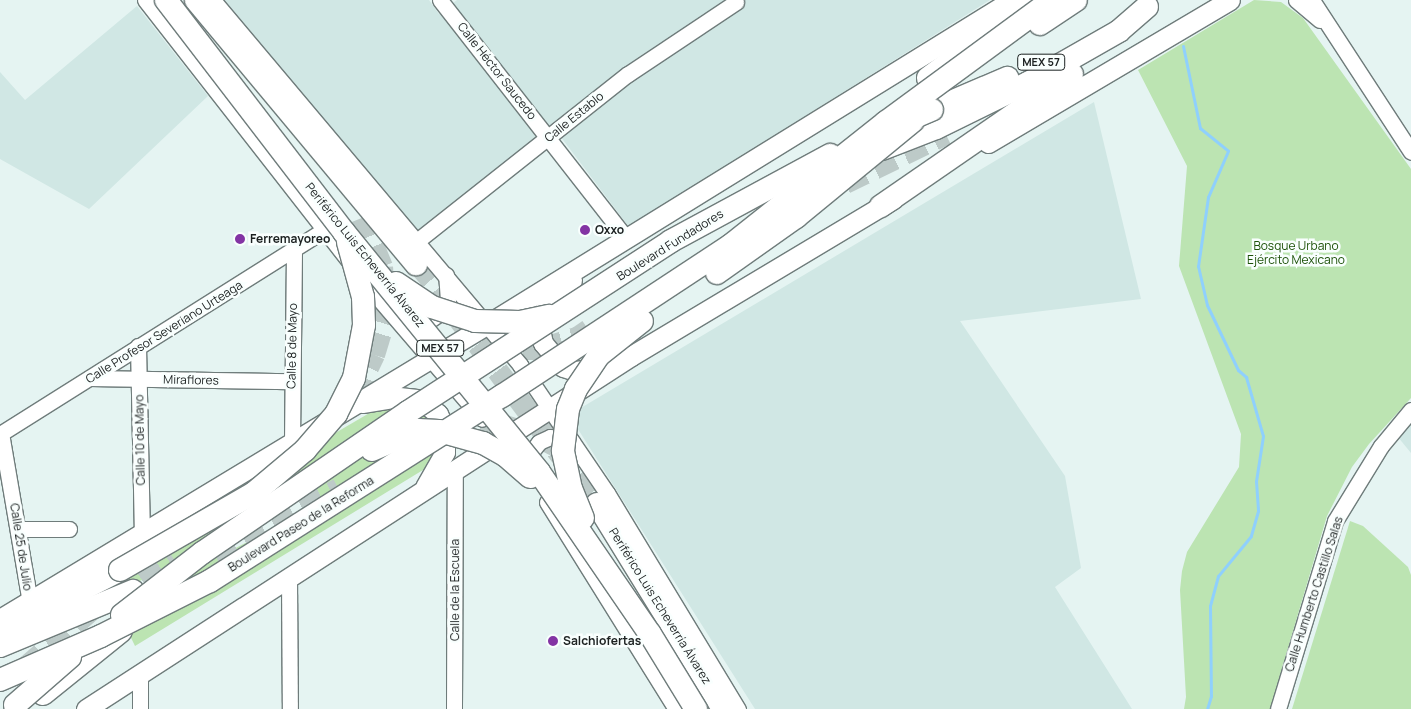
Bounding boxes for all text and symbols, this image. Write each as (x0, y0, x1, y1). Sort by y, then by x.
street label: Calle Héctor Saucedo (455, 20, 539, 122)
road number: MEX 57 (1016, 54, 1066, 70)
street label: Calle Establo (542, 89, 606, 145)
street label: Periférico Luis Echeverría Álvarez (302, 180, 428, 330)
street label: Boulevard Fundadores (614, 206, 726, 284)
place label: Oxxo (595, 223, 624, 237)
marker: Oxxo (579, 224, 591, 236)
place label: Ferremayoreo (250, 232, 330, 246)
marker: Ferremayoreo (234, 233, 246, 245)
park label: Bosque Urbano Ejército Mexicano (1247, 239, 1345, 267)
street label: Calle Profesor Severiano Urteaga (83, 278, 245, 386)
street label: Calle 8 de Mayo (284, 303, 300, 389)
road number: MEX 57 (415, 339, 465, 356)
street label: Miraflores (163, 372, 219, 388)
street label: Calle 10 de Mayo (132, 394, 148, 486)
street label: Boulevard Paseo de la Reforma (226, 473, 376, 575)
street label: Calle 25 de Julio (7, 502, 35, 592)
street label: Calle Humberto Castillo Salas (1282, 515, 1346, 673)
street label: Periférico Luis Echeverría Álvarez (606, 525, 714, 687)
street label: Calle de la Escuela (448, 539, 462, 641)
place label: Salchiofertas (563, 634, 641, 648)
marker: Salchiofertas (547, 635, 559, 647)

